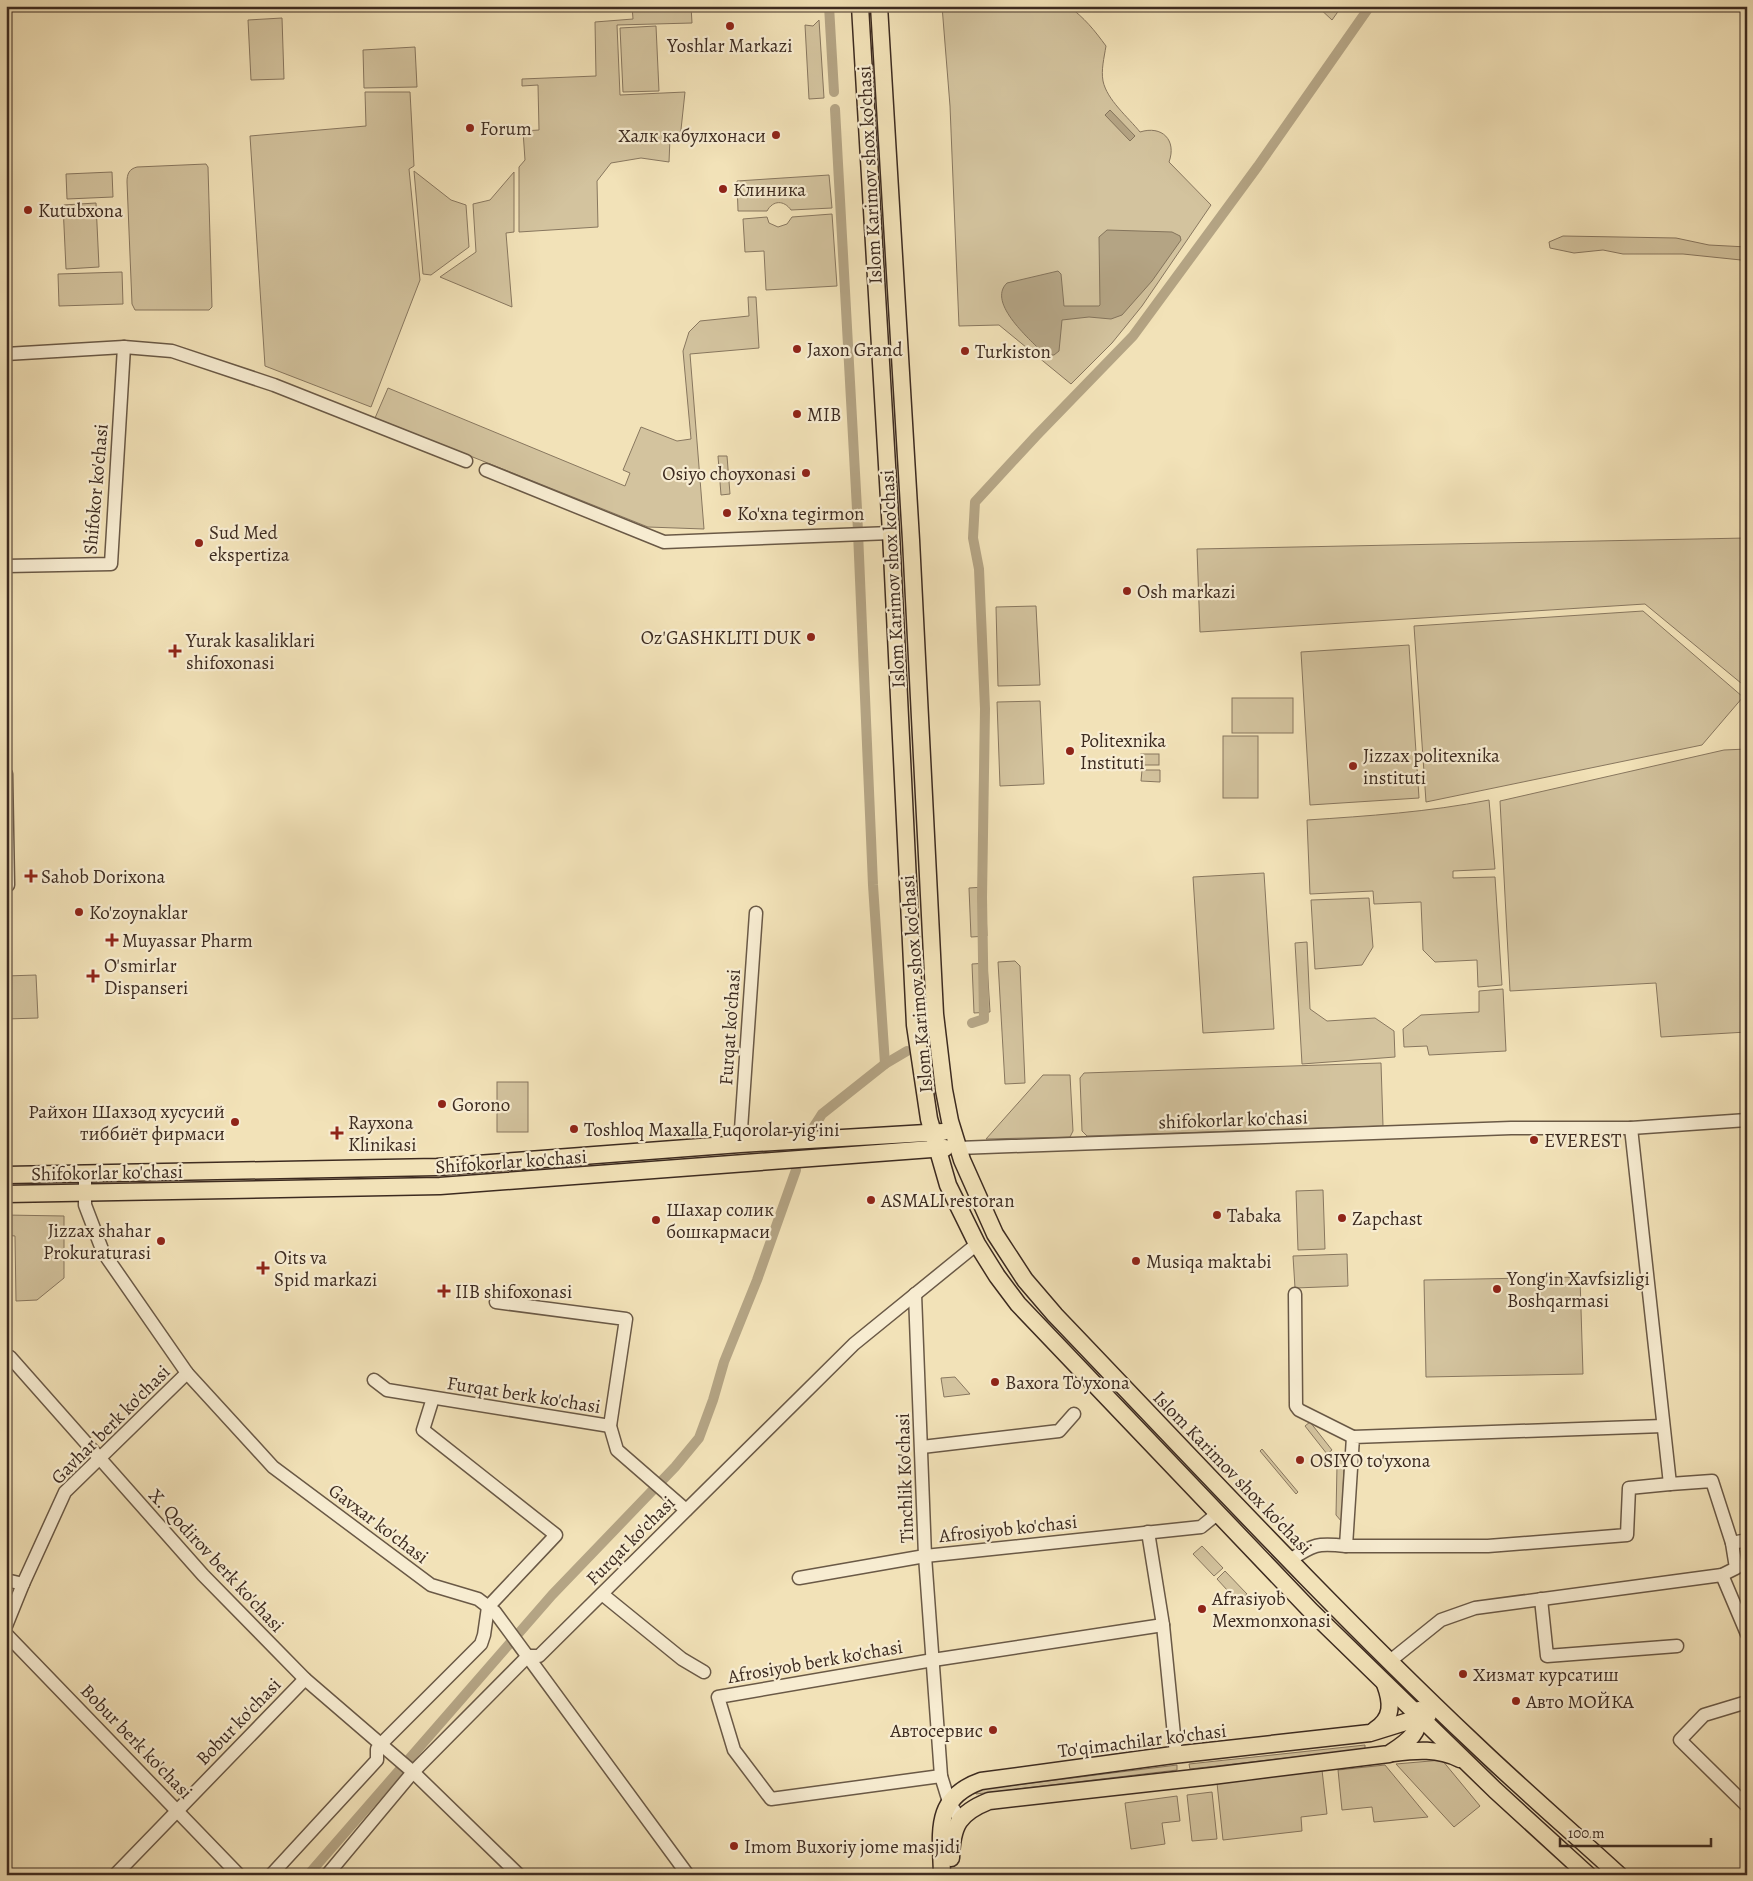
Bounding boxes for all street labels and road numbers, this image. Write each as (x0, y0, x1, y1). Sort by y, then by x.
street label: Islom Karimov shox ko'chasi (851, 65, 889, 285)
street label: Shifokor ko'chasi (77, 423, 115, 556)
street label: Islom Karimov shox ko'chasi (874, 469, 912, 689)
street label: Islom Karimov shox ko'chasi (895, 874, 939, 1094)
street label: Furqat ko'chasi (713, 968, 747, 1086)
street label: shifokorlar ko'chasi (1158, 1104, 1308, 1136)
street label: Shifokorlar ko'chasi (434, 1144, 588, 1180)
street label: Shifokorlar ko'chasi (31, 1159, 183, 1187)
street label: Gavhar berk ko'chasi (45, 1359, 176, 1490)
street label: Furqat berk ko'chasi (445, 1370, 603, 1420)
street label: Islom Karimov shox ko'chasi (1147, 1385, 1318, 1560)
street label: Tinchlik Ko'chasi (890, 1413, 920, 1543)
street label: Gavxar ko'chasi (323, 1478, 434, 1570)
street label: X. Qodirov berk ko'chasi (143, 1483, 290, 1638)
street label: Furqat ko'chasi (580, 1490, 681, 1591)
street label: Afrosiyob ko'chasi (937, 1509, 1078, 1549)
street label: Afrosiyob berk ko'chasi (725, 1634, 905, 1690)
street label: Bobur ko'chasi (190, 1672, 287, 1771)
street label: Bobur berk ko'chasi (74, 1678, 198, 1805)
street label: To'qimachilar ko'chasi (1056, 1718, 1228, 1764)

